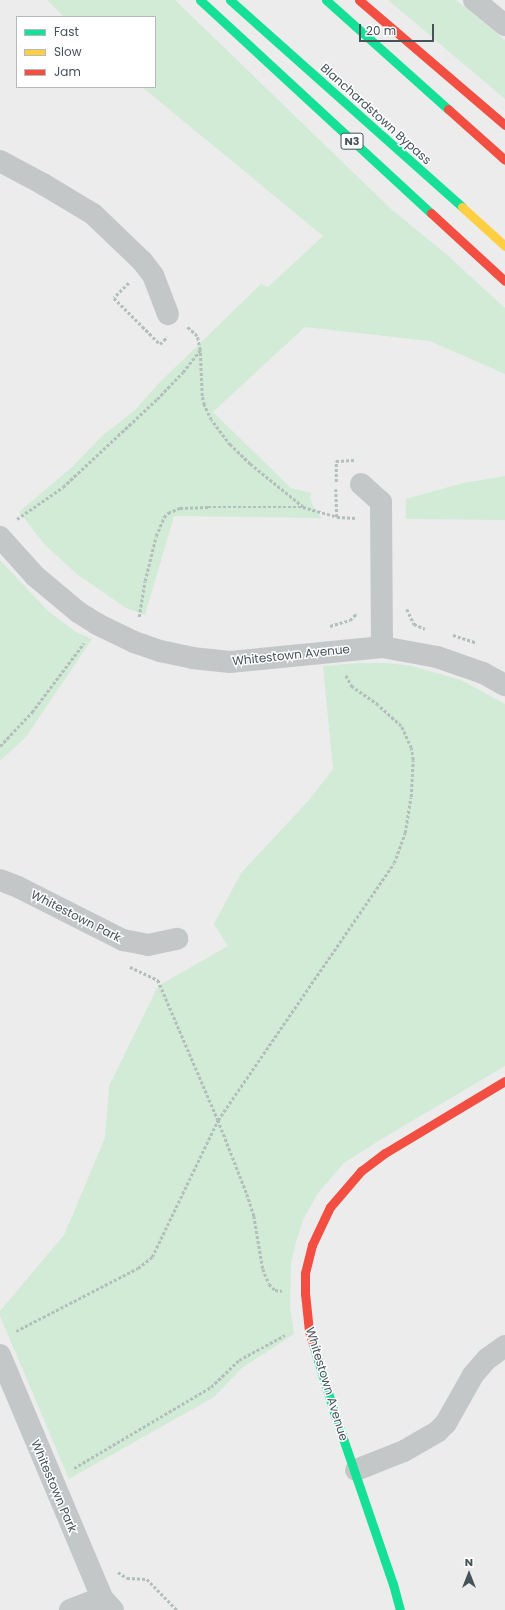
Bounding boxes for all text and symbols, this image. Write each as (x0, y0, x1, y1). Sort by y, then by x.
legend (16, 16, 156, 88)
scale bar (361, 16, 436, 42)
text: 20 m (366, 22, 396, 39)
text: Fast (54, 23, 79, 40)
text: Slow (54, 43, 82, 60)
street label: Blanchardstown Bypass (318, 61, 434, 167)
text: Jam (54, 63, 81, 80)
road number: N3 (340, 132, 364, 150)
street label: Whitestown Avenue (231, 642, 351, 668)
street label: Whitestown Park (29, 887, 123, 945)
street label: Whitestown Avenue (303, 1325, 351, 1443)
street label: Whitestown Park (28, 1438, 80, 1534)
north arrow (449, 1554, 489, 1594)
text: N (465, 1554, 473, 1570)

